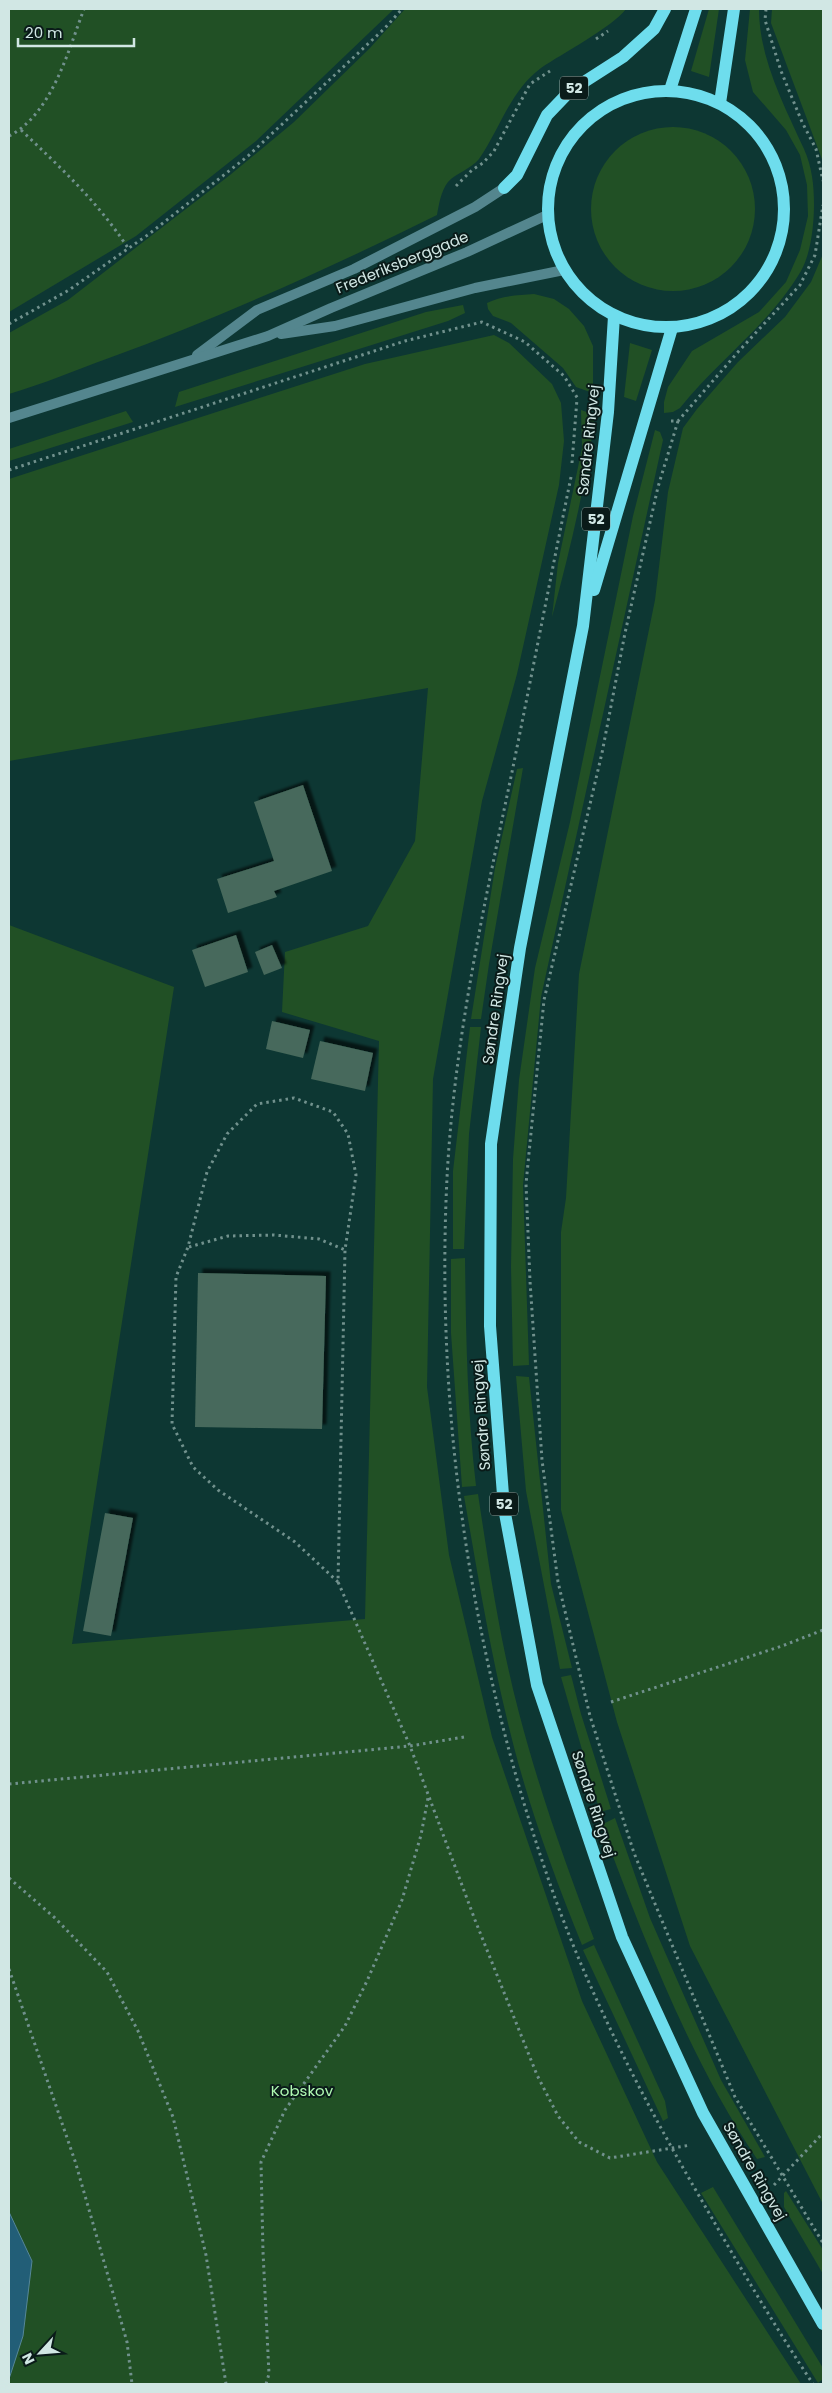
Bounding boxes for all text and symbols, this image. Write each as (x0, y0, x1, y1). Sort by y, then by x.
scale bar (18, 15, 134, 47)
text: 20 m (25, 22, 63, 43)
road number: 52 (560, 76, 588, 100)
street label: Frederiksberggade (332, 226, 472, 298)
street label: Søndre Ringvej (572, 384, 604, 496)
road number: 52 (582, 508, 610, 530)
street label: Søndre Ringvej (477, 953, 513, 1065)
street label: Søndre Ringvej (467, 1359, 495, 1471)
road number: 52 (490, 1492, 518, 1516)
street label: Søndre Ringvej (567, 1748, 621, 1860)
park label: Kobskov (271, 2080, 334, 2101)
street label: Søndre Ringvej (718, 2118, 792, 2224)
north arrow (15, 2328, 65, 2378)
text: N (17, 2350, 40, 2368)

